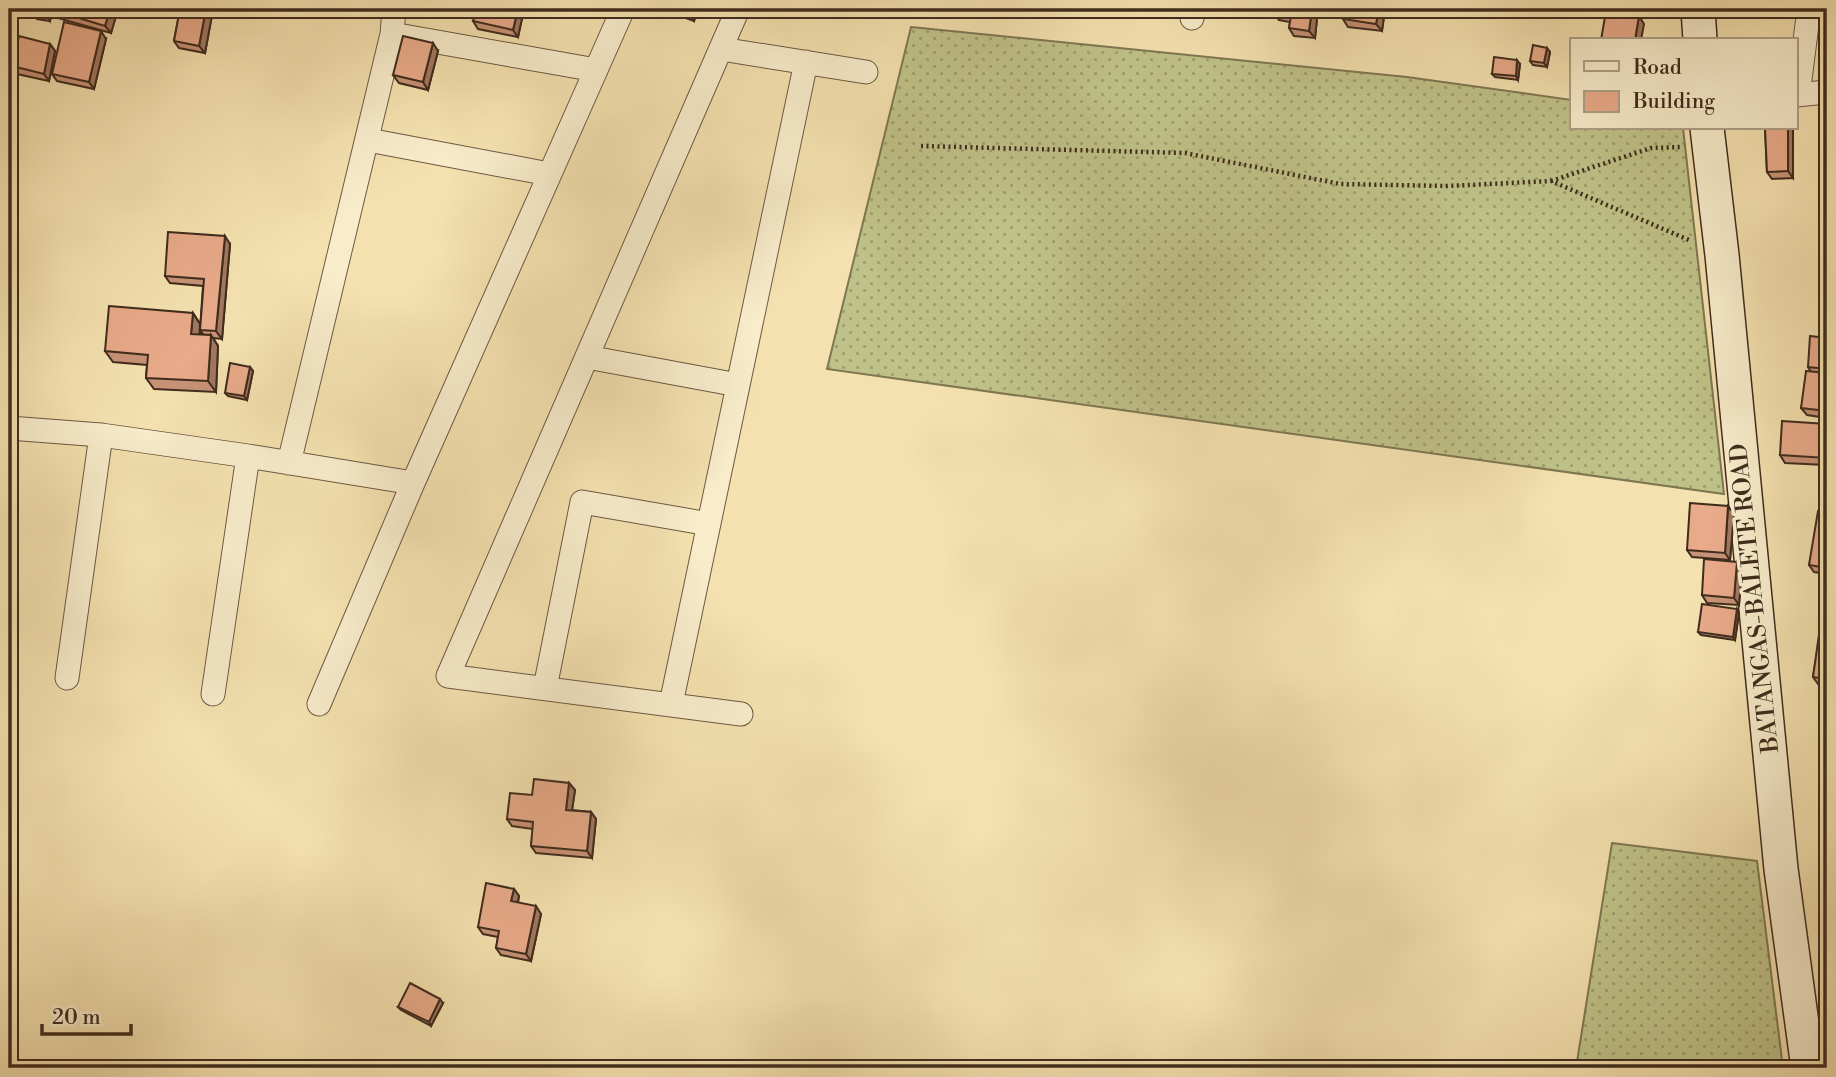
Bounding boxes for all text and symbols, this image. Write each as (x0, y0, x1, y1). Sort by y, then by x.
legend (1570, 38, 1798, 130)
text: Road (1633, 55, 1682, 81)
text: Building (1632, 89, 1715, 115)
street label: BATANGAS-BALETE ROAD (1724, 442, 1786, 755)
scale bar (42, 993, 131, 1037)
text: 20 m (52, 1005, 101, 1031)

